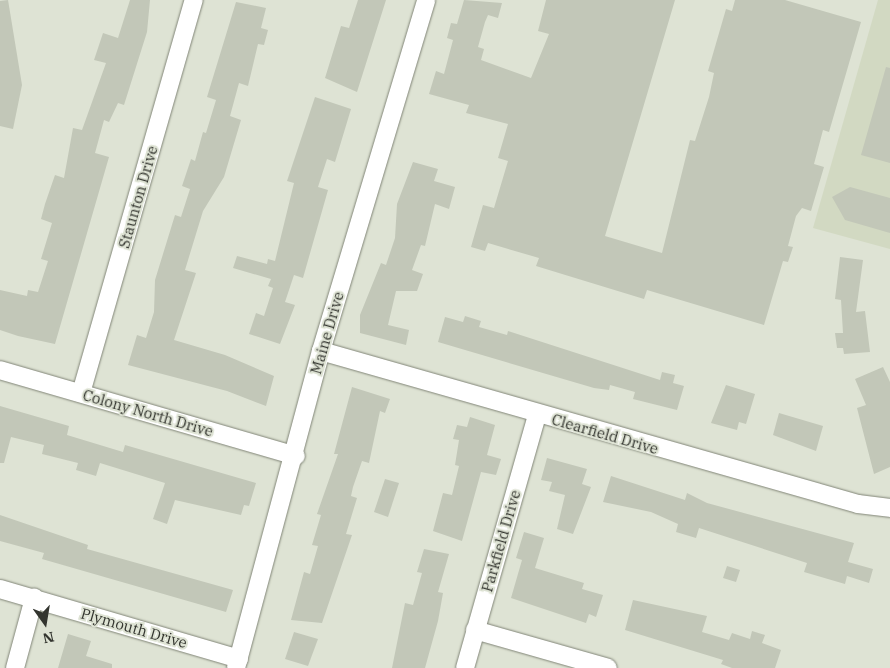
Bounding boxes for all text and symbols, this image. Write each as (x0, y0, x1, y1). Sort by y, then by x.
street label: Staunton Drive (115, 144, 161, 250)
street label: Maine Drive (307, 290, 347, 376)
street label: Colony North Drive (81, 386, 215, 440)
street label: Clearfield Drive (550, 410, 660, 458)
street label: Parkfield Drive (478, 488, 524, 594)
north arrow (20, 598, 70, 648)
street label: Plymouth Drive (79, 604, 189, 652)
text: N (41, 628, 56, 648)

